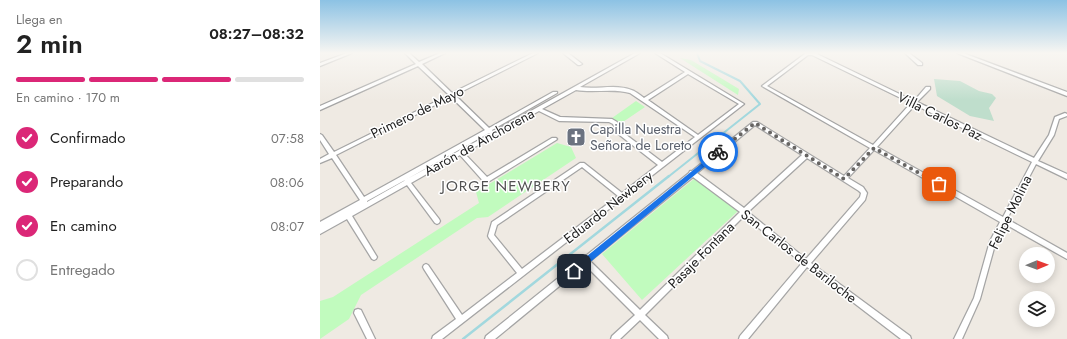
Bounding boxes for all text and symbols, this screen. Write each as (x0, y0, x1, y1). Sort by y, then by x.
text: Llega en (16, 10, 63, 29)
text: 08:27–08:32 (209, 23, 304, 45)
text: 2 min (16, 25, 83, 63)
street label: Primero de Mayo (367, 81, 467, 143)
street label: Villa Carlos Paz (894, 87, 986, 146)
text: En camino · 170 m (16, 88, 120, 107)
street label: Aarón de Anchorena (420, 103, 538, 181)
place label: Capilla Nuestra Señora de Loreto (590, 119, 692, 155)
church icon: Capilla Nuestra Señora de Loreto (565, 126, 587, 148)
icon: check (16, 127, 38, 149)
text: Confirmado (50, 127, 125, 149)
text: 07:58 (271, 129, 304, 148)
courier (698, 132, 738, 172)
icon: bike (707, 141, 729, 163)
street label: Eduardo Newbery (559, 165, 657, 248)
pin (922, 167, 956, 201)
icon: check (16, 171, 38, 193)
text: Preparando (50, 171, 123, 193)
street label: Felipe Molina (983, 172, 1037, 252)
text: 08:06 (270, 173, 304, 192)
icon: bag (928, 173, 950, 195)
district label: JORGE NEWBERY (439, 175, 571, 197)
street label: San Carlos de Bariloche (737, 204, 861, 308)
icon: check (16, 215, 38, 237)
text: En camino (50, 215, 117, 237)
text: 08:07 (271, 217, 304, 236)
street label: Pasaje Fontana (663, 217, 739, 293)
north arrow (1019, 247, 1055, 283)
map controls (1019, 247, 1055, 327)
pin (557, 254, 591, 288)
text: Entregado (50, 259, 115, 281)
icon: home (563, 260, 585, 282)
button: layers (1019, 291, 1055, 327)

